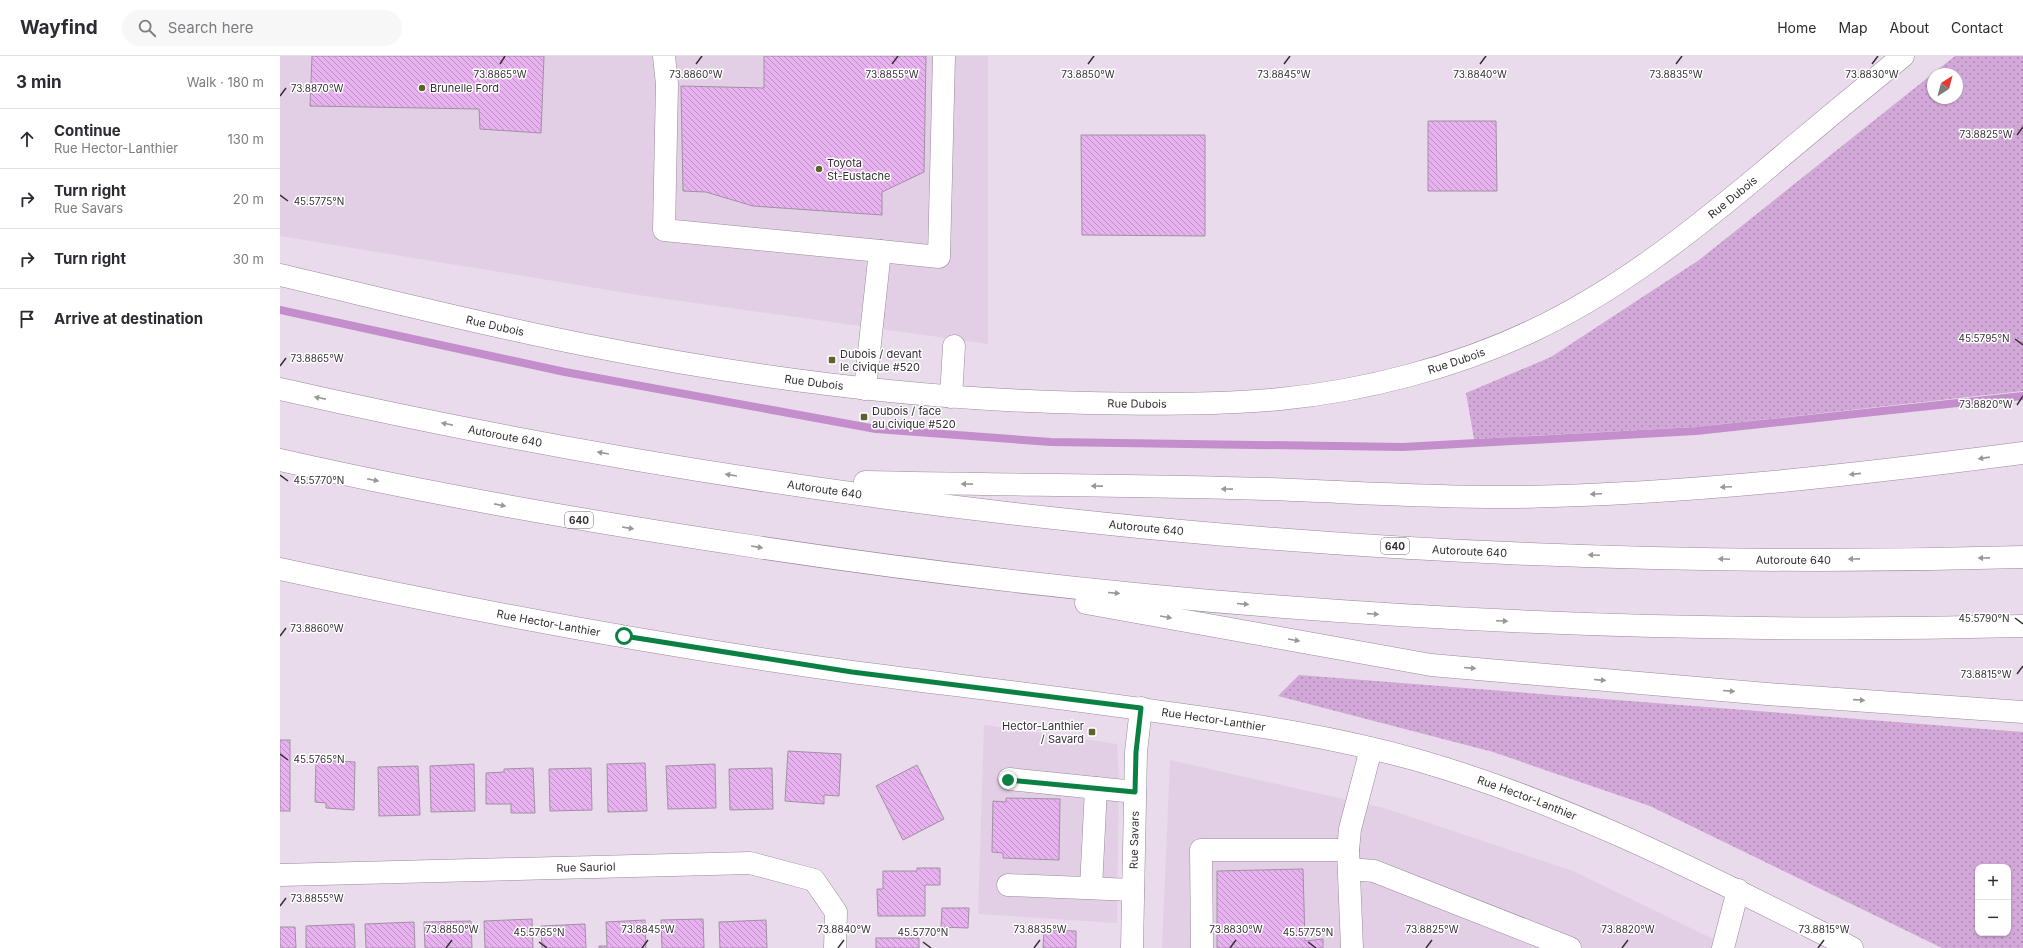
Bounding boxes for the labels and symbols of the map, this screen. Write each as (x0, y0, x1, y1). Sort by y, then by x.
text: 73.8865°W (473, 68, 527, 80)
text: 73.8860°W (669, 68, 723, 80)
text: 73.8855°W (865, 68, 919, 80)
text: 73.8850°W (1061, 68, 1115, 80)
text: 73.8845°W (1257, 68, 1311, 80)
text: 73.8840°W (1453, 68, 1507, 80)
text: 73.8835°W (1649, 68, 1703, 80)
text: 73.8830°W (1845, 68, 1899, 80)
north arrow (1927, 68, 1963, 104)
place label: Brunelle Ford (430, 81, 499, 95)
text: 73.8870°W (291, 82, 343, 94)
marker: Brunelle Ford (417, 83, 427, 93)
text: 73.8825°W (1959, 128, 2013, 140)
place label: Toyota St-Eustache (827, 156, 890, 183)
marker: Toyota St-Eustache (814, 164, 824, 174)
street label: Rue Dubois (1705, 173, 1760, 221)
text: 45.5775°N (294, 195, 344, 207)
street label: Rue Dubois (465, 312, 526, 339)
text: 45.5795°N (1958, 332, 2010, 344)
street label: Rue Dubois (1426, 345, 1487, 377)
place label: Dubois / devant le civique #520 (840, 347, 922, 374)
text: 73.8865°W (290, 352, 344, 364)
marker: Dubois / devant le civique #520 (827, 355, 837, 365)
street label: Rue Dubois (784, 372, 844, 393)
one-way arrow (314, 394, 326, 400)
street label: Rue Dubois (1107, 396, 1167, 411)
text: 73.8820°W (1959, 398, 2013, 410)
place label: Dubois / face au civique #520 (872, 404, 956, 431)
marker: Dubois / face au civique #520 (859, 412, 869, 422)
one-way arrow (441, 421, 454, 427)
street label: Autoroute 640 (467, 422, 543, 450)
one-way arrow (597, 450, 609, 456)
one-way arrow (1978, 455, 1990, 461)
one-way arrow (725, 471, 737, 477)
one-way arrow (1849, 471, 1861, 478)
text: 45.5770°N (294, 474, 344, 486)
one-way arrow (367, 477, 379, 483)
street label: Autoroute 640 (786, 477, 863, 502)
one-way arrow (960, 481, 973, 487)
one-way arrow (1091, 483, 1103, 490)
one-way arrow (1720, 484, 1732, 491)
one-way arrow (1220, 486, 1233, 492)
one-way arrow (1590, 491, 1602, 498)
one-way arrow (494, 502, 507, 508)
road number: 640 (565, 512, 593, 528)
street label: Autoroute 640 (1108, 517, 1185, 538)
one-way arrow (622, 525, 634, 531)
road number: 640 (1381, 538, 1409, 554)
street label: Autoroute 640 (1432, 542, 1507, 560)
one-way arrow (751, 544, 763, 550)
one-way arrow (1587, 552, 1600, 558)
street label: Autoroute 640 (1756, 553, 1831, 567)
one-way arrow (1977, 555, 1990, 561)
one-way arrow (1717, 556, 1730, 562)
one-way arrow (1847, 556, 1860, 562)
one-way arrow (1107, 589, 1120, 596)
one-way arrow (1237, 600, 1249, 607)
street label: Rue Hector-Lanthier (496, 607, 602, 639)
one-way arrow (1367, 610, 1379, 617)
text: 45.5790°N (1958, 612, 2010, 624)
one-way arrow (1160, 615, 1173, 621)
one-way arrow (1496, 618, 1509, 624)
text: 73.8860°W (290, 622, 344, 634)
route start (615, 627, 633, 645)
one-way arrow (1288, 638, 1301, 644)
one-way arrow (1464, 665, 1476, 672)
text: 73.8815°W (1960, 668, 2012, 680)
one-way arrow (1594, 676, 1606, 683)
one-way arrow (1723, 687, 1735, 694)
one-way arrow (1853, 696, 1865, 703)
street label: Rue Hector-Lanthier (1160, 705, 1267, 734)
place label: Hector-Lanthier / Savard (1002, 719, 1084, 746)
marker: Hector-Lanthier / Savard (1087, 727, 1097, 737)
text: 45.5765°N (294, 753, 344, 765)
route end (999, 771, 1017, 789)
street label: Rue Hector-Lanthier (1476, 773, 1579, 823)
street label: Rue Savars (1127, 810, 1142, 869)
street label: Rue Sauriol (556, 859, 616, 875)
text: 73.8855°W (290, 892, 344, 904)
text: 73.8850°W (425, 923, 479, 935)
text: 73.8845°W (621, 923, 675, 935)
text: 73.8840°W (817, 923, 871, 935)
text: 73.8835°W (1013, 923, 1067, 935)
text: 73.8830°W (1209, 923, 1263, 935)
text: 73.8825°W (1405, 923, 1459, 935)
text: 73.8820°W (1601, 923, 1655, 935)
text: 73.8815°W (1798, 923, 1850, 935)
text: 45.5765°N (514, 926, 564, 938)
text: 45.5770°N (898, 926, 948, 938)
text: 45.5775°N (1283, 926, 1333, 938)

